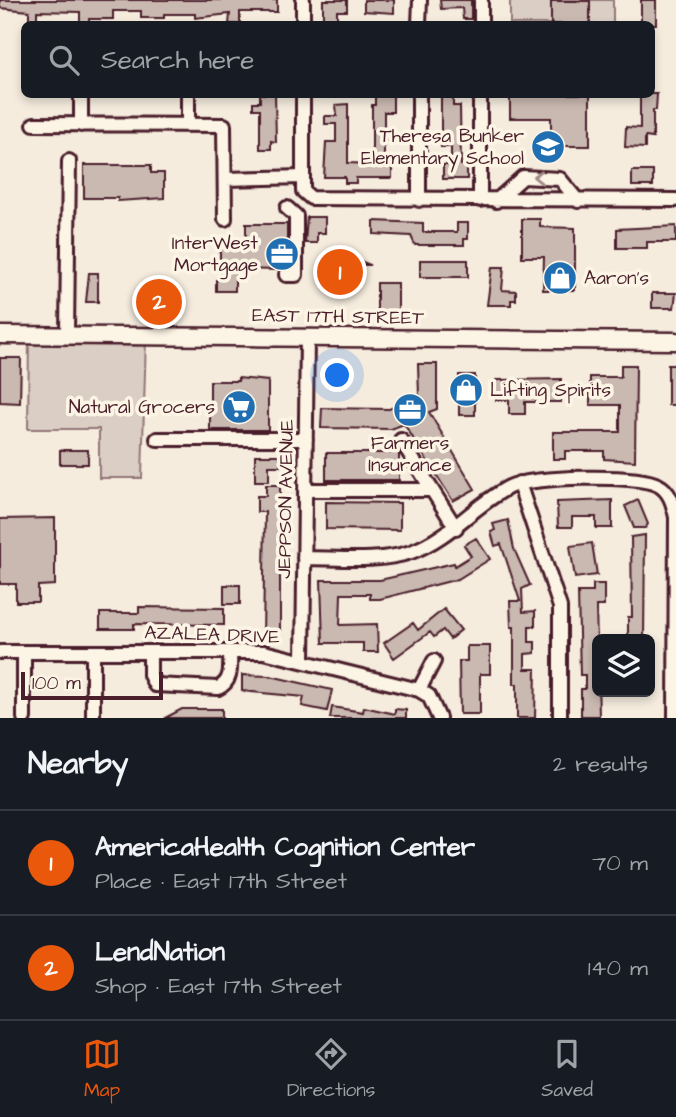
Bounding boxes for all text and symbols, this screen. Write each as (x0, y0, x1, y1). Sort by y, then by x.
search box (21, 21, 655, 98)
icon: search (45, 41, 83, 79)
text: Search here (101, 42, 254, 78)
place label: Theresa Bunker Elementary School (361, 123, 525, 173)
school or university icon: Theresa Bunker Elementary School (529, 128, 567, 166)
one-way arrow (532, 169, 542, 185)
place label: InterWest Mortgage (172, 230, 258, 280)
office icon: InterWest Mortgage (263, 235, 301, 273)
pin: 1 (317, 246, 363, 298)
shop icon: Aaron's (541, 259, 579, 297)
place label: Aaron's (584, 265, 649, 292)
pin: 2 (136, 276, 182, 328)
street label: EAST 17TH STREET (252, 302, 424, 332)
your location (320, 358, 354, 392)
shop icon: Lifting Spirits (447, 371, 485, 409)
place label: Lifting Spirits (490, 377, 611, 405)
supermarket icon: Natural Grocers (220, 388, 258, 426)
office icon: Farmers Insurance (391, 391, 429, 429)
place label: Natural Grocers (69, 394, 215, 421)
street label: JEPPSON AVENUE (271, 419, 301, 579)
place label: Farmers Insurance (368, 430, 452, 479)
street label: AZALEA DRIVE (144, 619, 280, 651)
map controls (592, 634, 655, 697)
button: layers (592, 634, 655, 697)
scale bar (21, 669, 163, 701)
text: 100 m (32, 670, 81, 697)
text: Nearby (28, 743, 128, 785)
text: 2 results (553, 748, 648, 780)
text: AmericaHealth Cognition Center (95, 829, 475, 865)
text: 1 (50, 847, 52, 879)
text: 70 m (592, 847, 648, 879)
text: Place · East 17th Street (95, 865, 347, 897)
text: LendNation (95, 934, 225, 970)
text: 2 (44, 952, 58, 984)
text: 140 m (588, 952, 648, 984)
text: Shop · East 17th Street (95, 970, 342, 1002)
tab: Map (83, 1035, 121, 1104)
tab: Directions (287, 1035, 375, 1104)
tab: Saved (541, 1035, 593, 1104)

